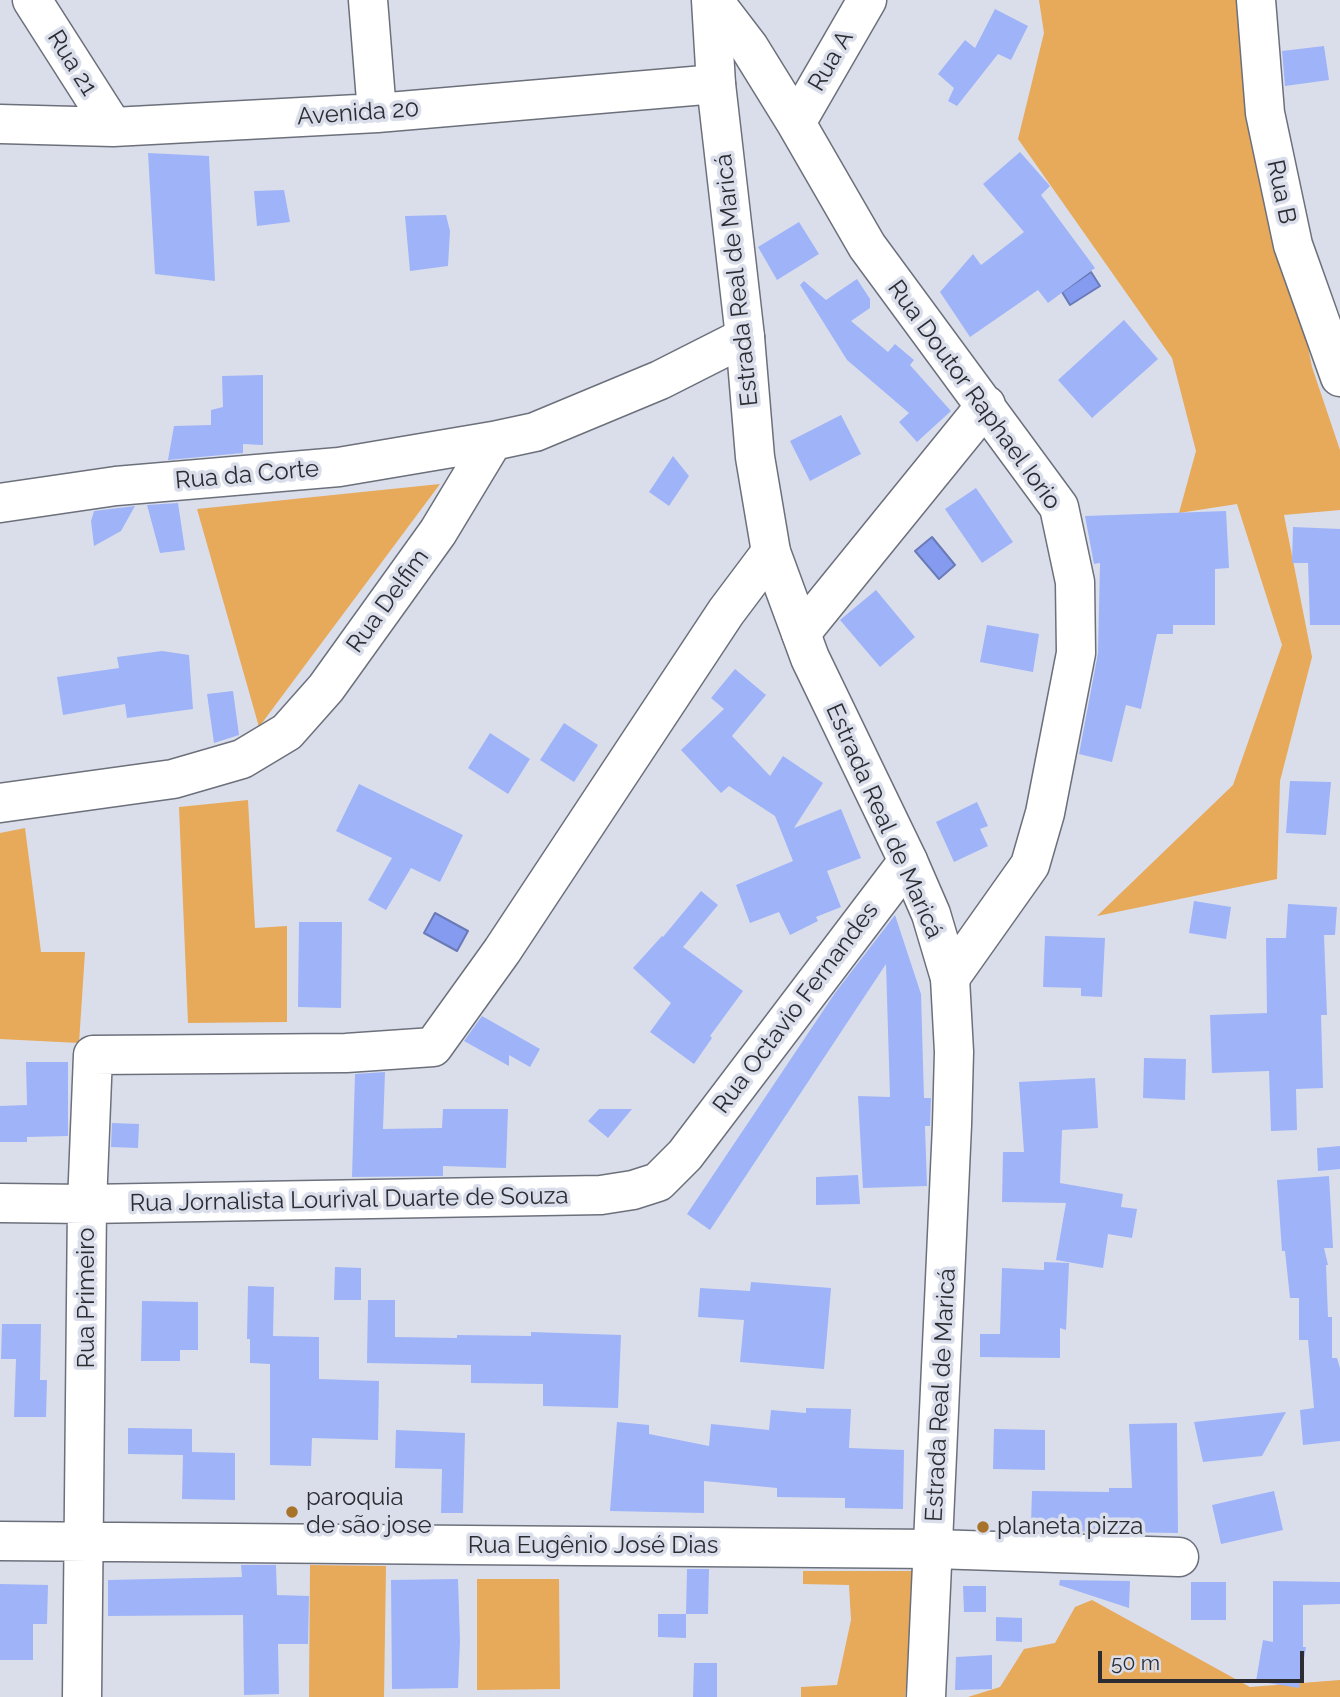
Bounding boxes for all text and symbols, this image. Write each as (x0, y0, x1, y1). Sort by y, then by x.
street label: Rua 21 (41, 25, 103, 101)
street label: Rua A (802, 26, 860, 96)
street label: Avenida 20 (296, 94, 420, 132)
street label: Estrada Real de Maricá (709, 152, 765, 408)
street label: Rua B (1260, 157, 1302, 227)
street label: Rua Doutor Raphael Iorio (881, 275, 1067, 515)
street label: Rua da Corte (174, 454, 320, 496)
street label: Rua Delfim (341, 544, 435, 658)
street label: Estrada Real de Maricá (819, 699, 949, 943)
street label: Rua Octavio Fernandes (707, 897, 885, 1119)
street label: Rua Jornalista Lourival Duarte de Souza (129, 1182, 569, 1218)
street label: Rua Primeiro (73, 1227, 101, 1369)
street label: Estrada Real de Maricá (920, 1267, 962, 1523)
place label: paroquia de são jose (306, 1484, 432, 1540)
marker: paroquia de são jose (284, 1504, 300, 1520)
place label: planeta pizza (997, 1513, 1143, 1541)
marker: planeta pizza (975, 1519, 991, 1535)
street label: Rua Eugênio José Dias (468, 1532, 718, 1560)
scale bar (1102, 1638, 1308, 1682)
text: 50 m (1111, 1650, 1160, 1675)

